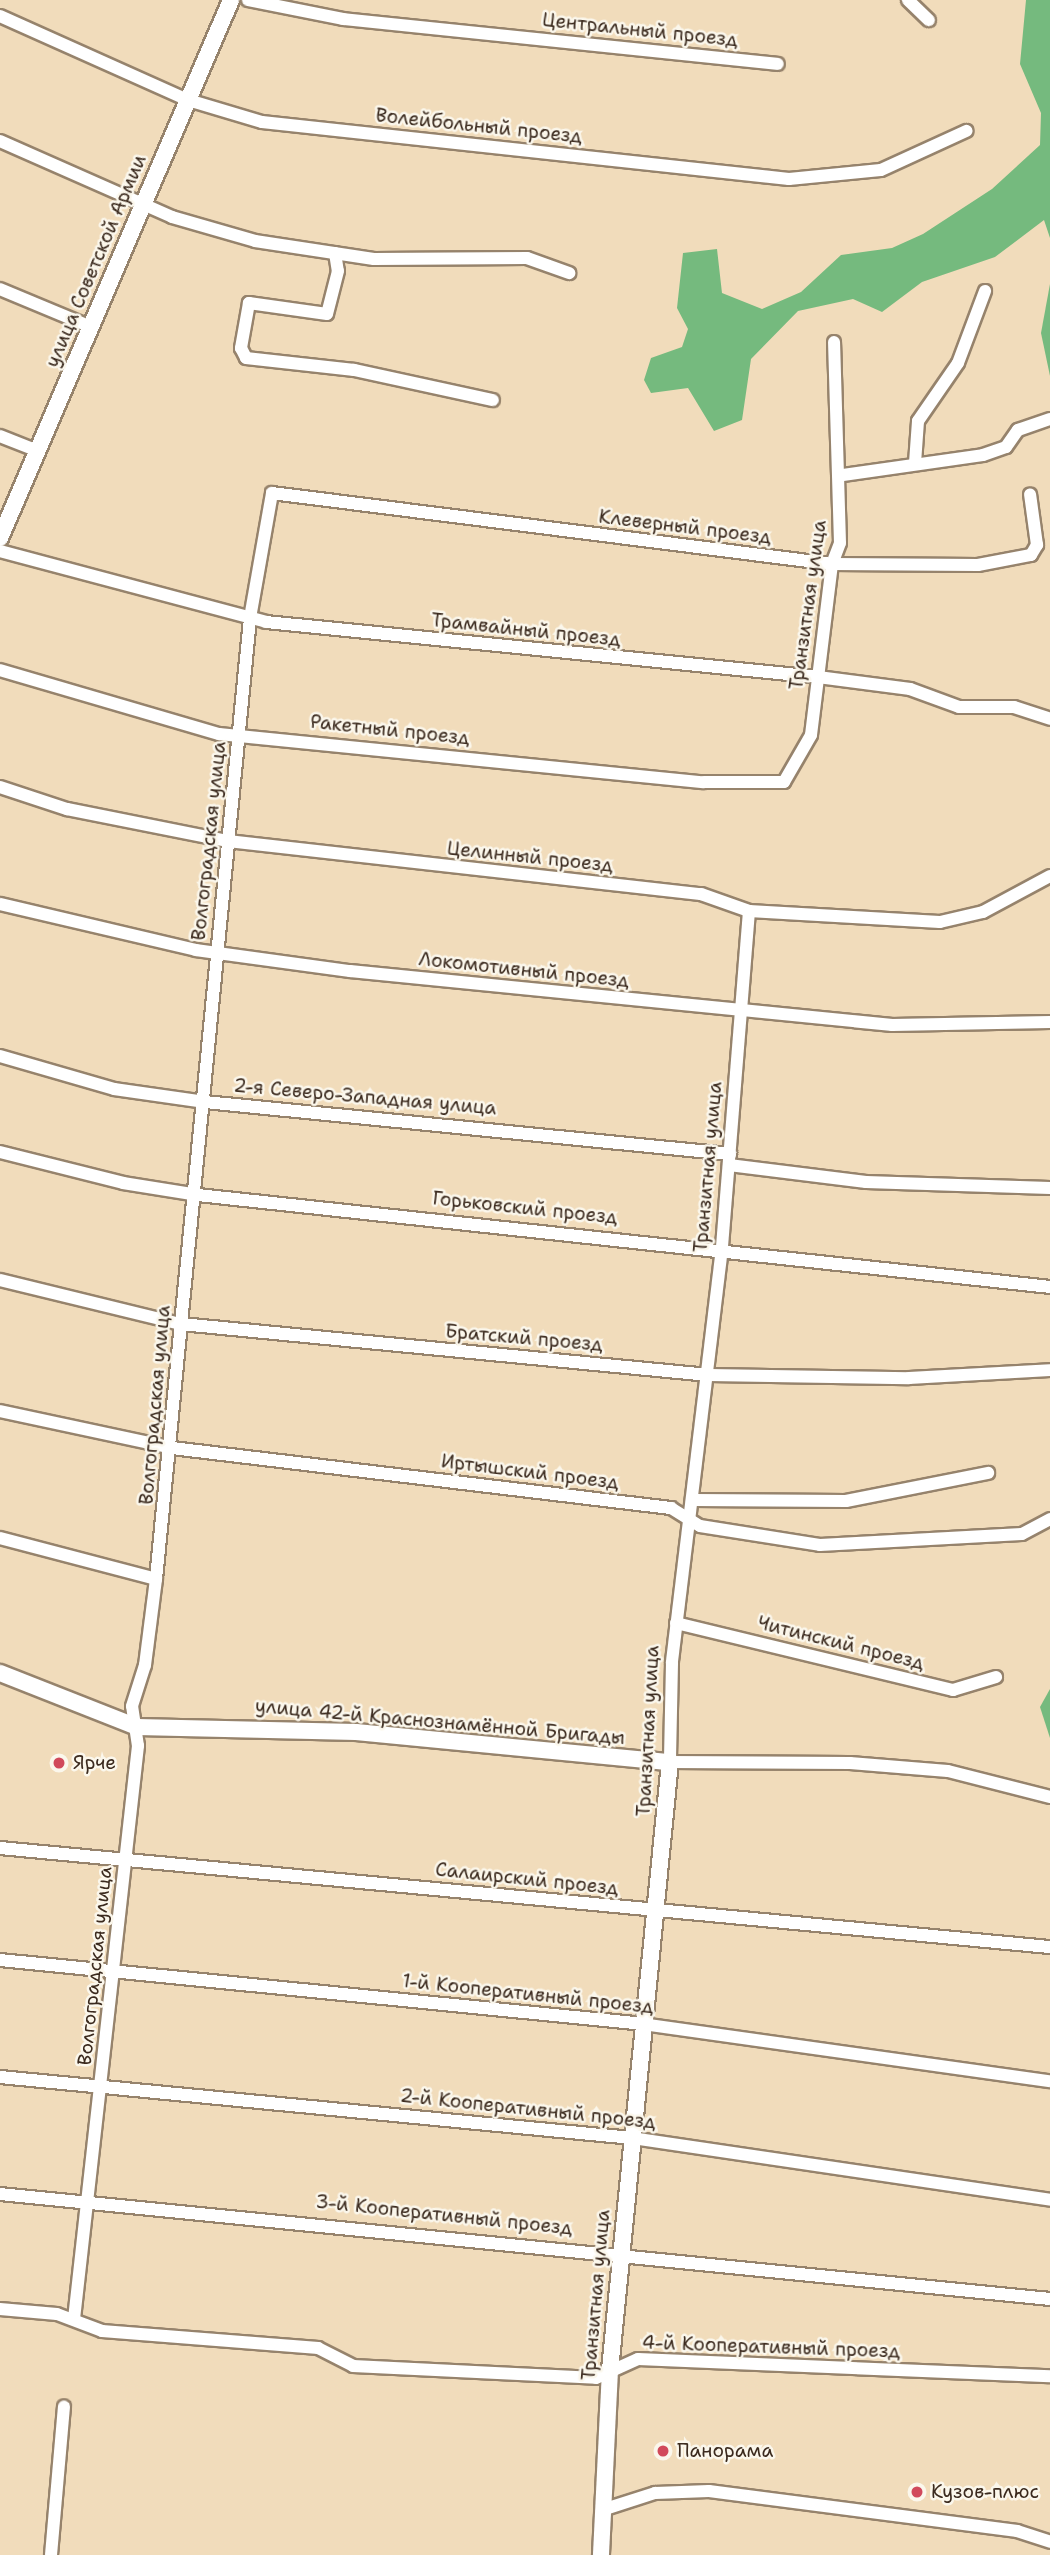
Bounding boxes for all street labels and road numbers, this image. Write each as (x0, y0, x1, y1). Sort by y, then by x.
street label: Центральный проезд (541, 8, 739, 52)
street label: Волейбольный проезд (375, 104, 583, 148)
street label: улица Советской Армии (41, 151, 151, 371)
street label: Клеверный проезд (597, 505, 773, 549)
street label: Транзитная улица (785, 519, 831, 691)
street label: Трамвайный проезд (430, 609, 622, 651)
street label: Ракетный проезд (309, 710, 471, 750)
street label: Волгоградская улица (187, 740, 231, 942)
street label: Целинный проезд (446, 837, 614, 877)
street label: Локомотивный проезд (418, 948, 630, 992)
street label: 2-я Северо-Западная улица (233, 1074, 497, 1120)
street label: Транзитная улица (689, 1081, 727, 1253)
street label: Горьковский проезд (431, 1187, 619, 1229)
street label: Волгоградская улица (135, 1304, 175, 1506)
street label: Братский проезд (444, 1320, 604, 1356)
street label: Иртышский проезд (440, 1450, 620, 1494)
street label: Читинский проезд (755, 1611, 927, 1675)
street label: Транзитная улица (632, 1645, 664, 1817)
street label: улица 42-й Краснознамённой Бригады (254, 1694, 626, 1750)
street label: Салаирский проезд (434, 1858, 620, 1900)
street label: Волгоградская улица (73, 1865, 117, 2067)
street label: 1-й Кооперативный проезд (401, 1969, 655, 2019)
street label: 2-й Кооперативный проезд (399, 2084, 657, 2134)
street label: 3-й Кооперативный проезд (314, 2190, 574, 2240)
street label: Транзитная улица (577, 2209, 615, 2381)
street label: 4-й Кооперативный проезд (641, 2331, 901, 2363)

